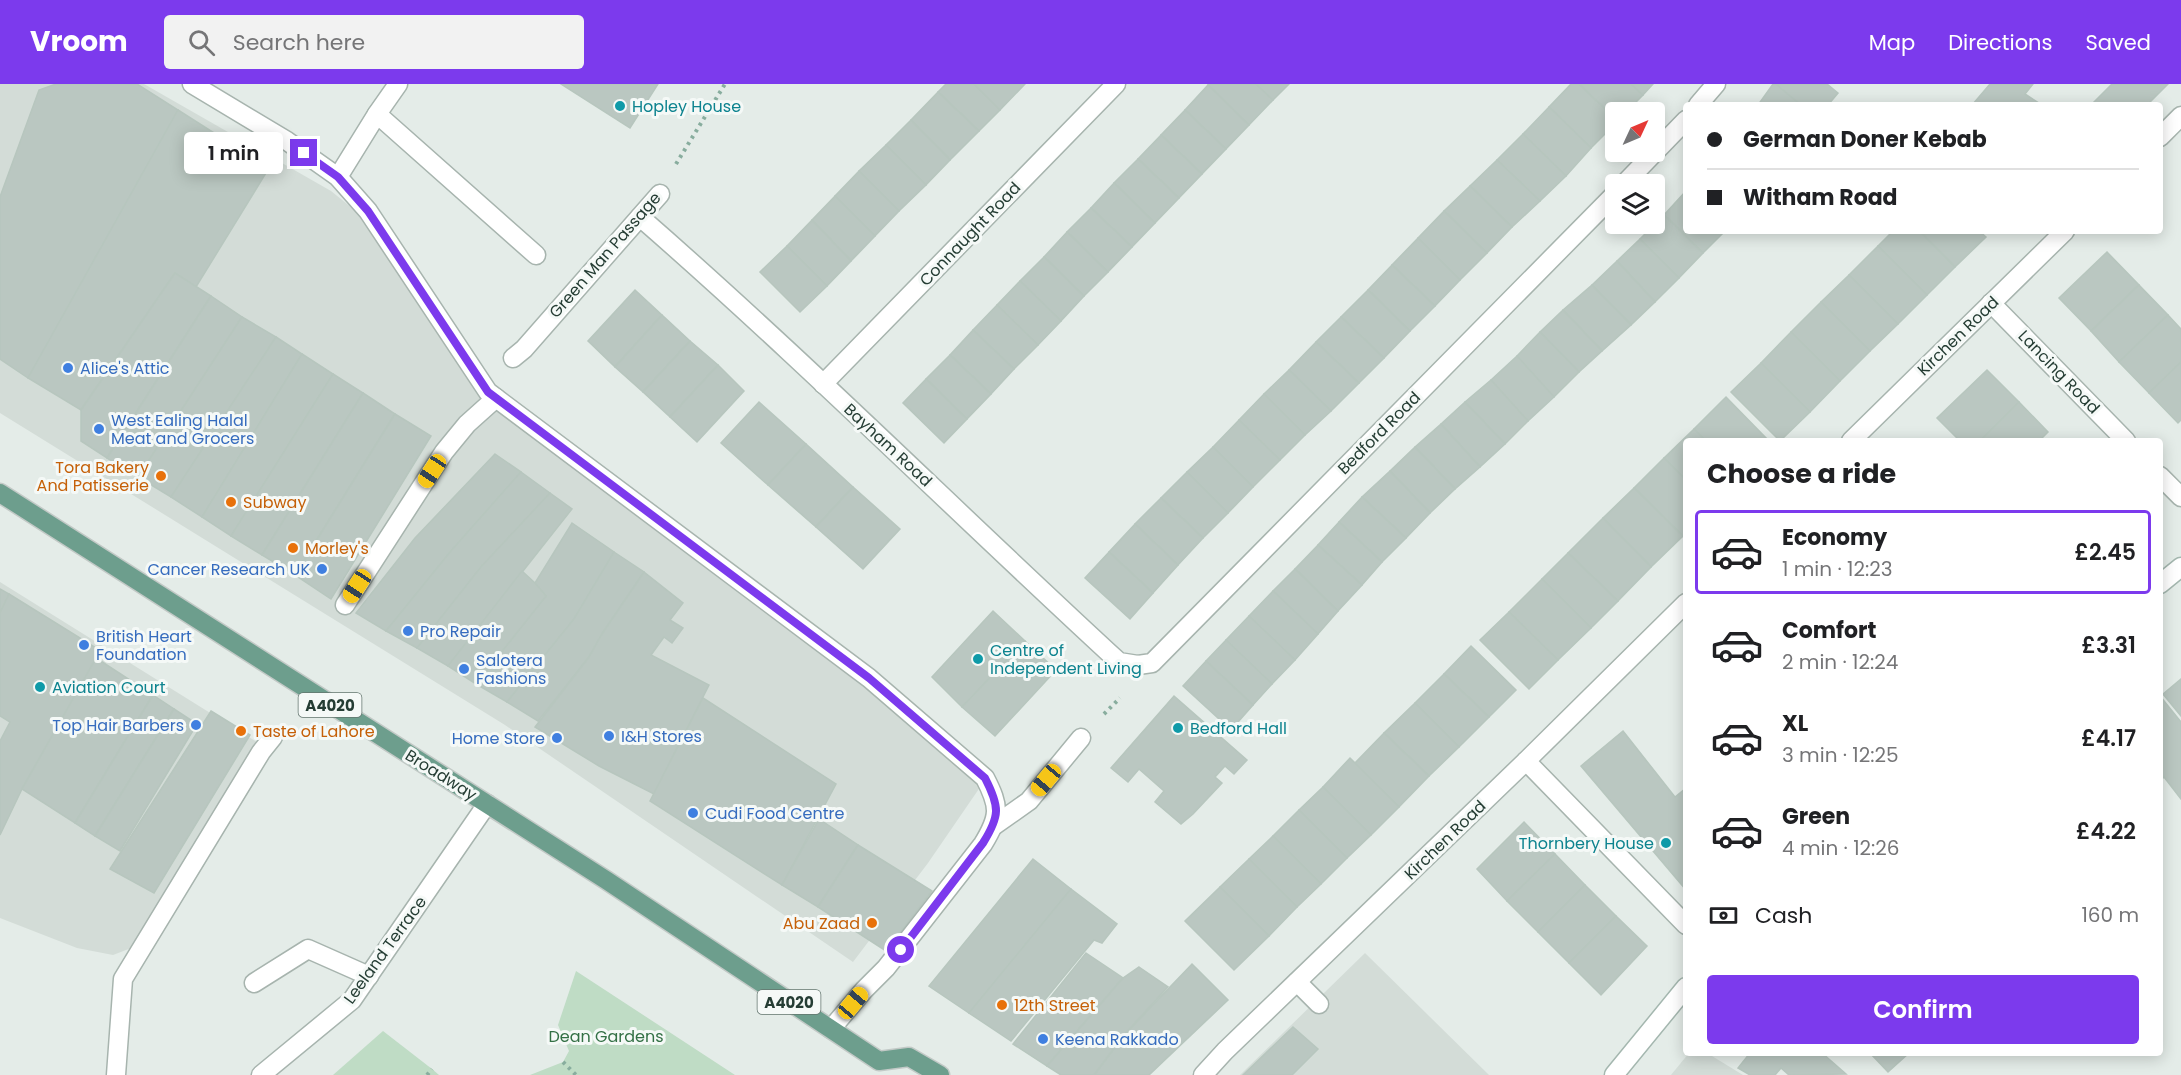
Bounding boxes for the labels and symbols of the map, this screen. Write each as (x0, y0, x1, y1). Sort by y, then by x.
place label: Hopley House (632, 95, 741, 118)
marker: Hopley House (613, 99, 627, 113)
north arrow (1605, 102, 1665, 162)
callout: 1 min (184, 132, 283, 174)
route end (290, 139, 317, 166)
street label: Connaught Road (914, 177, 1026, 291)
street label: Green Man Passage (544, 187, 666, 323)
street label: Kirchen Road (1912, 291, 2004, 381)
street label: Lancing Road (2013, 325, 2105, 419)
place label: Alice's Attic (80, 357, 170, 380)
marker: Alice's Attic (61, 361, 75, 375)
street label: Bedford Road (1332, 386, 1426, 480)
street label: Bayham Road (839, 398, 937, 492)
place label: West Ealing Halal Meat and Grocers (111, 409, 254, 450)
marker: West Ealing Halal Meat and Grocers (92, 422, 106, 436)
car (415, 451, 449, 491)
place label: Tora Bakery And Patisserie (37, 456, 149, 497)
marker: Tora Bakery And Patisserie (154, 469, 168, 483)
place label: Subway (243, 491, 306, 514)
marker: Subway (224, 495, 238, 509)
place label: Morley's (305, 537, 369, 560)
marker: Morley's (286, 541, 300, 555)
place label: Cancer Research UK (147, 558, 310, 581)
marker: Cancer Research UK (315, 562, 329, 576)
car (340, 566, 374, 606)
place label: Pro Repair (420, 620, 501, 643)
marker: Pro Repair (401, 624, 415, 638)
place label: British Heart Foundation (96, 625, 192, 666)
marker: British Heart Foundation (77, 638, 91, 652)
place label: Centre of Independent Living (990, 639, 1142, 680)
place label: Salotera Fashions (476, 649, 546, 690)
marker: Centre of Independent Living (971, 652, 985, 666)
marker: Salotera Fashions (457, 662, 471, 676)
place label: Aviation Court (52, 676, 166, 699)
marker: Aviation Court (33, 680, 47, 694)
road number: A4020 (298, 693, 362, 717)
place label: Top Hair Barbers (52, 714, 184, 737)
place label: Bedford Hall (1190, 717, 1287, 740)
marker: Top Hair Barbers (189, 718, 203, 732)
place label: Taste of Lahore (253, 720, 375, 743)
marker: Bedford Hall (1171, 721, 1185, 735)
marker: Taste of Lahore (234, 724, 248, 738)
place label: I&H Stores (621, 725, 702, 748)
place label: Home Store (452, 727, 545, 750)
marker: I&H Stores (602, 729, 616, 743)
marker: Home Store (550, 731, 564, 745)
street label: Broadway (401, 744, 481, 806)
car (1028, 760, 1064, 800)
street label: Kirchen Road (1399, 795, 1491, 885)
place label: Cudi Food Centre (705, 802, 845, 825)
marker: Cudi Food Centre (686, 806, 700, 820)
place label: Thornbery House (1519, 832, 1654, 855)
marker: Thornbery House (1659, 836, 1673, 850)
street label: Leeland Terrace (338, 891, 432, 1008)
place label: Abu Zaad (783, 912, 860, 935)
marker: Abu Zaad (865, 916, 879, 930)
route start (887, 936, 914, 963)
car (835, 983, 871, 1023)
road number: A4020 (758, 990, 820, 1014)
place label: 12th Street (1014, 994, 1096, 1017)
marker: 12th Street (995, 998, 1009, 1012)
park label: Dean Gardens (548, 1025, 664, 1048)
place label: Keena Rakkado (1055, 1028, 1179, 1051)
marker: Keena Rakkado (1036, 1032, 1050, 1046)

